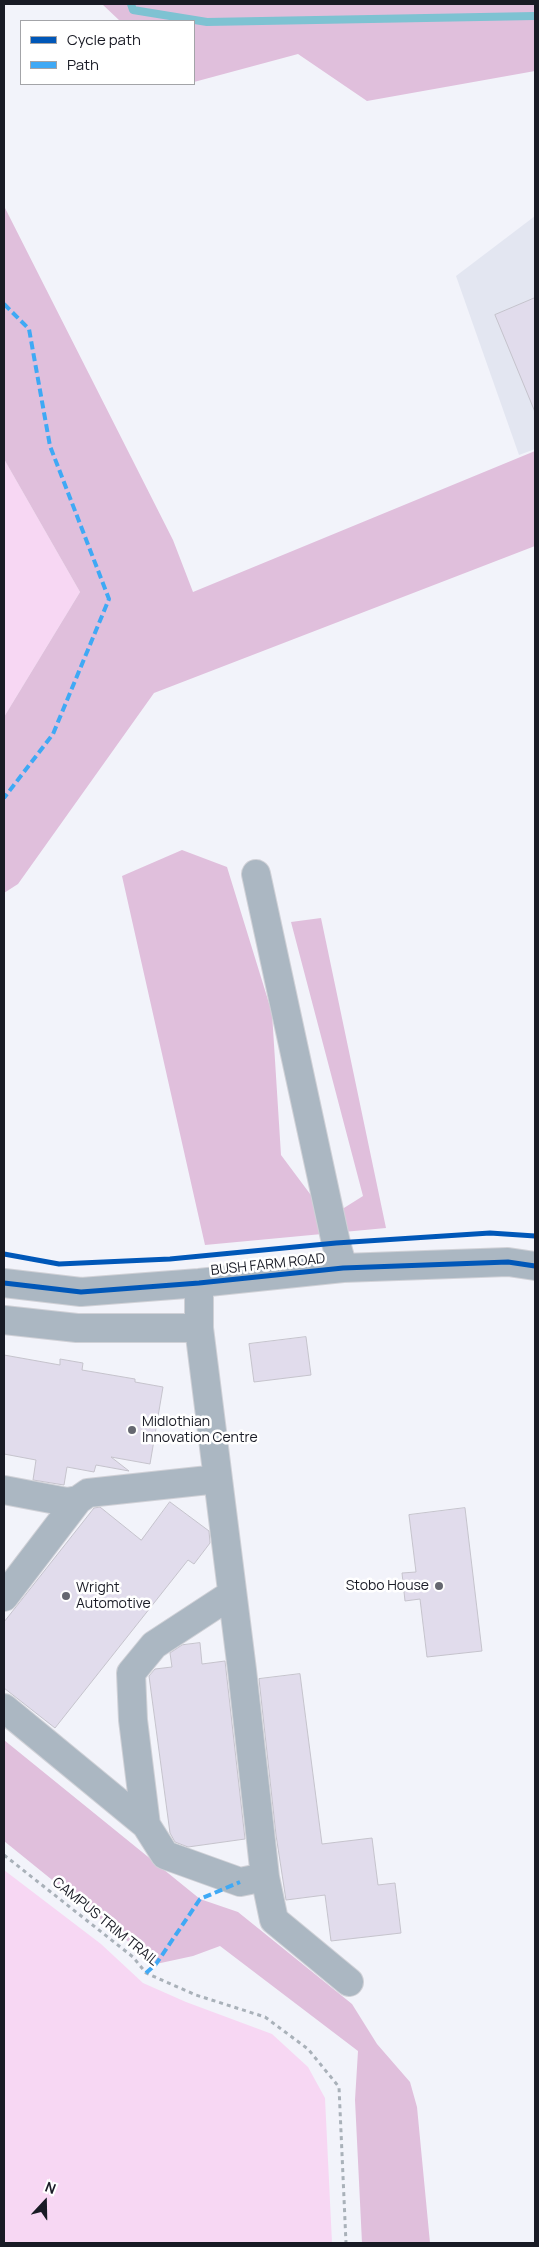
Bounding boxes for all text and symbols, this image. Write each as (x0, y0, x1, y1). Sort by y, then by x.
legend (20, 20, 195, 85)
text: Cycle path (67, 29, 141, 50)
text: Path (67, 54, 99, 75)
street label: BUSH FARM ROAD (210, 1251, 326, 1279)
place label: Midlothian Innovation Centre (142, 1414, 258, 1446)
marker: Midlothian Innovation Centre (126, 1424, 138, 1436)
place label: Stobo House (346, 1578, 429, 1594)
place label: Wright Automotive (76, 1580, 151, 1612)
marker: Stobo House (433, 1580, 445, 1592)
marker: Wright Automotive (60, 1590, 72, 1602)
street label: CAMPUS TRIM TRAIL (49, 1874, 161, 1970)
north arrow (20, 2177, 70, 2227)
text: N (42, 2177, 59, 2198)

